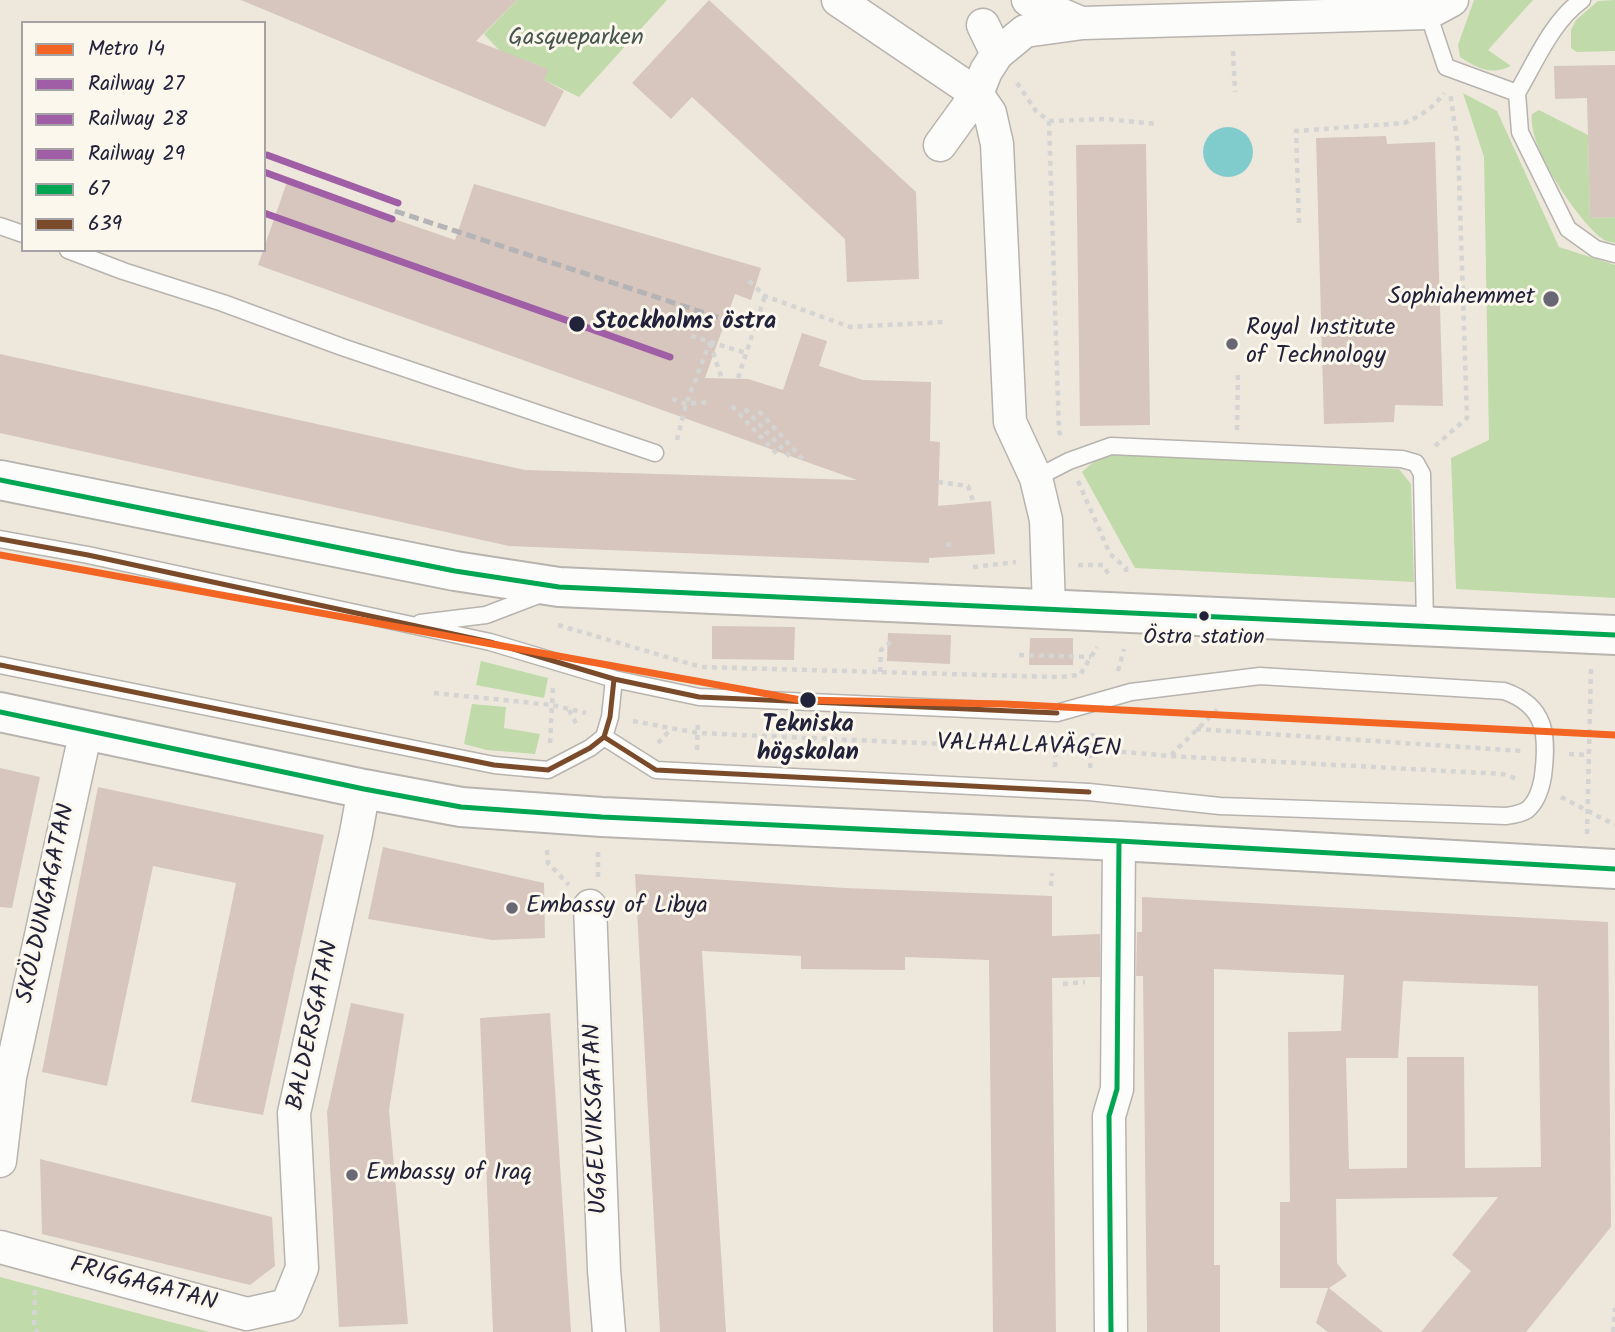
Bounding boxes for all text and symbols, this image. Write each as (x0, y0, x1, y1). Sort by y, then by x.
legend (21, 21, 266, 252)
park label: Gasqueparken (508, 26, 644, 54)
text: Metro 14 (88, 33, 165, 66)
text: Railway 27 (88, 68, 184, 101)
text: Railway 28 (88, 103, 187, 136)
text: Railway 29 (88, 138, 185, 171)
text: 67 (88, 173, 109, 206)
text: 639 (88, 208, 122, 241)
place label: Sophiahemmet (1388, 285, 1535, 313)
marker: Sophiahemmet (1541, 289, 1561, 309)
place label: Stockholms östra (593, 310, 776, 338)
marker: Stockholms östra (567, 314, 587, 334)
place label: Royal Institute of Technology (1246, 316, 1395, 372)
marker: Royal Institute of Technology (1224, 336, 1240, 352)
marker: Östra station (1197, 609, 1211, 623)
place label: Östra station (1143, 626, 1265, 652)
marker: Tekniska högskolan (798, 690, 818, 710)
place label: Tekniska högskolan (757, 713, 859, 769)
street label: VALHALLAVÄGEN (936, 730, 1122, 766)
street label: SKÖLDUNGAGATAN (13, 802, 83, 1006)
place label: Embassy of Libya (526, 894, 708, 922)
marker: Embassy of Libya (504, 900, 520, 916)
street label: BALDERSGATAN (283, 939, 347, 1113)
street label: UGGELVIKSGATAN (580, 1023, 616, 1215)
place label: Embassy of Iraq (366, 1161, 532, 1189)
marker: Embassy of Iraq (344, 1167, 360, 1183)
street label: FRIGGAGATAN (66, 1253, 220, 1319)

